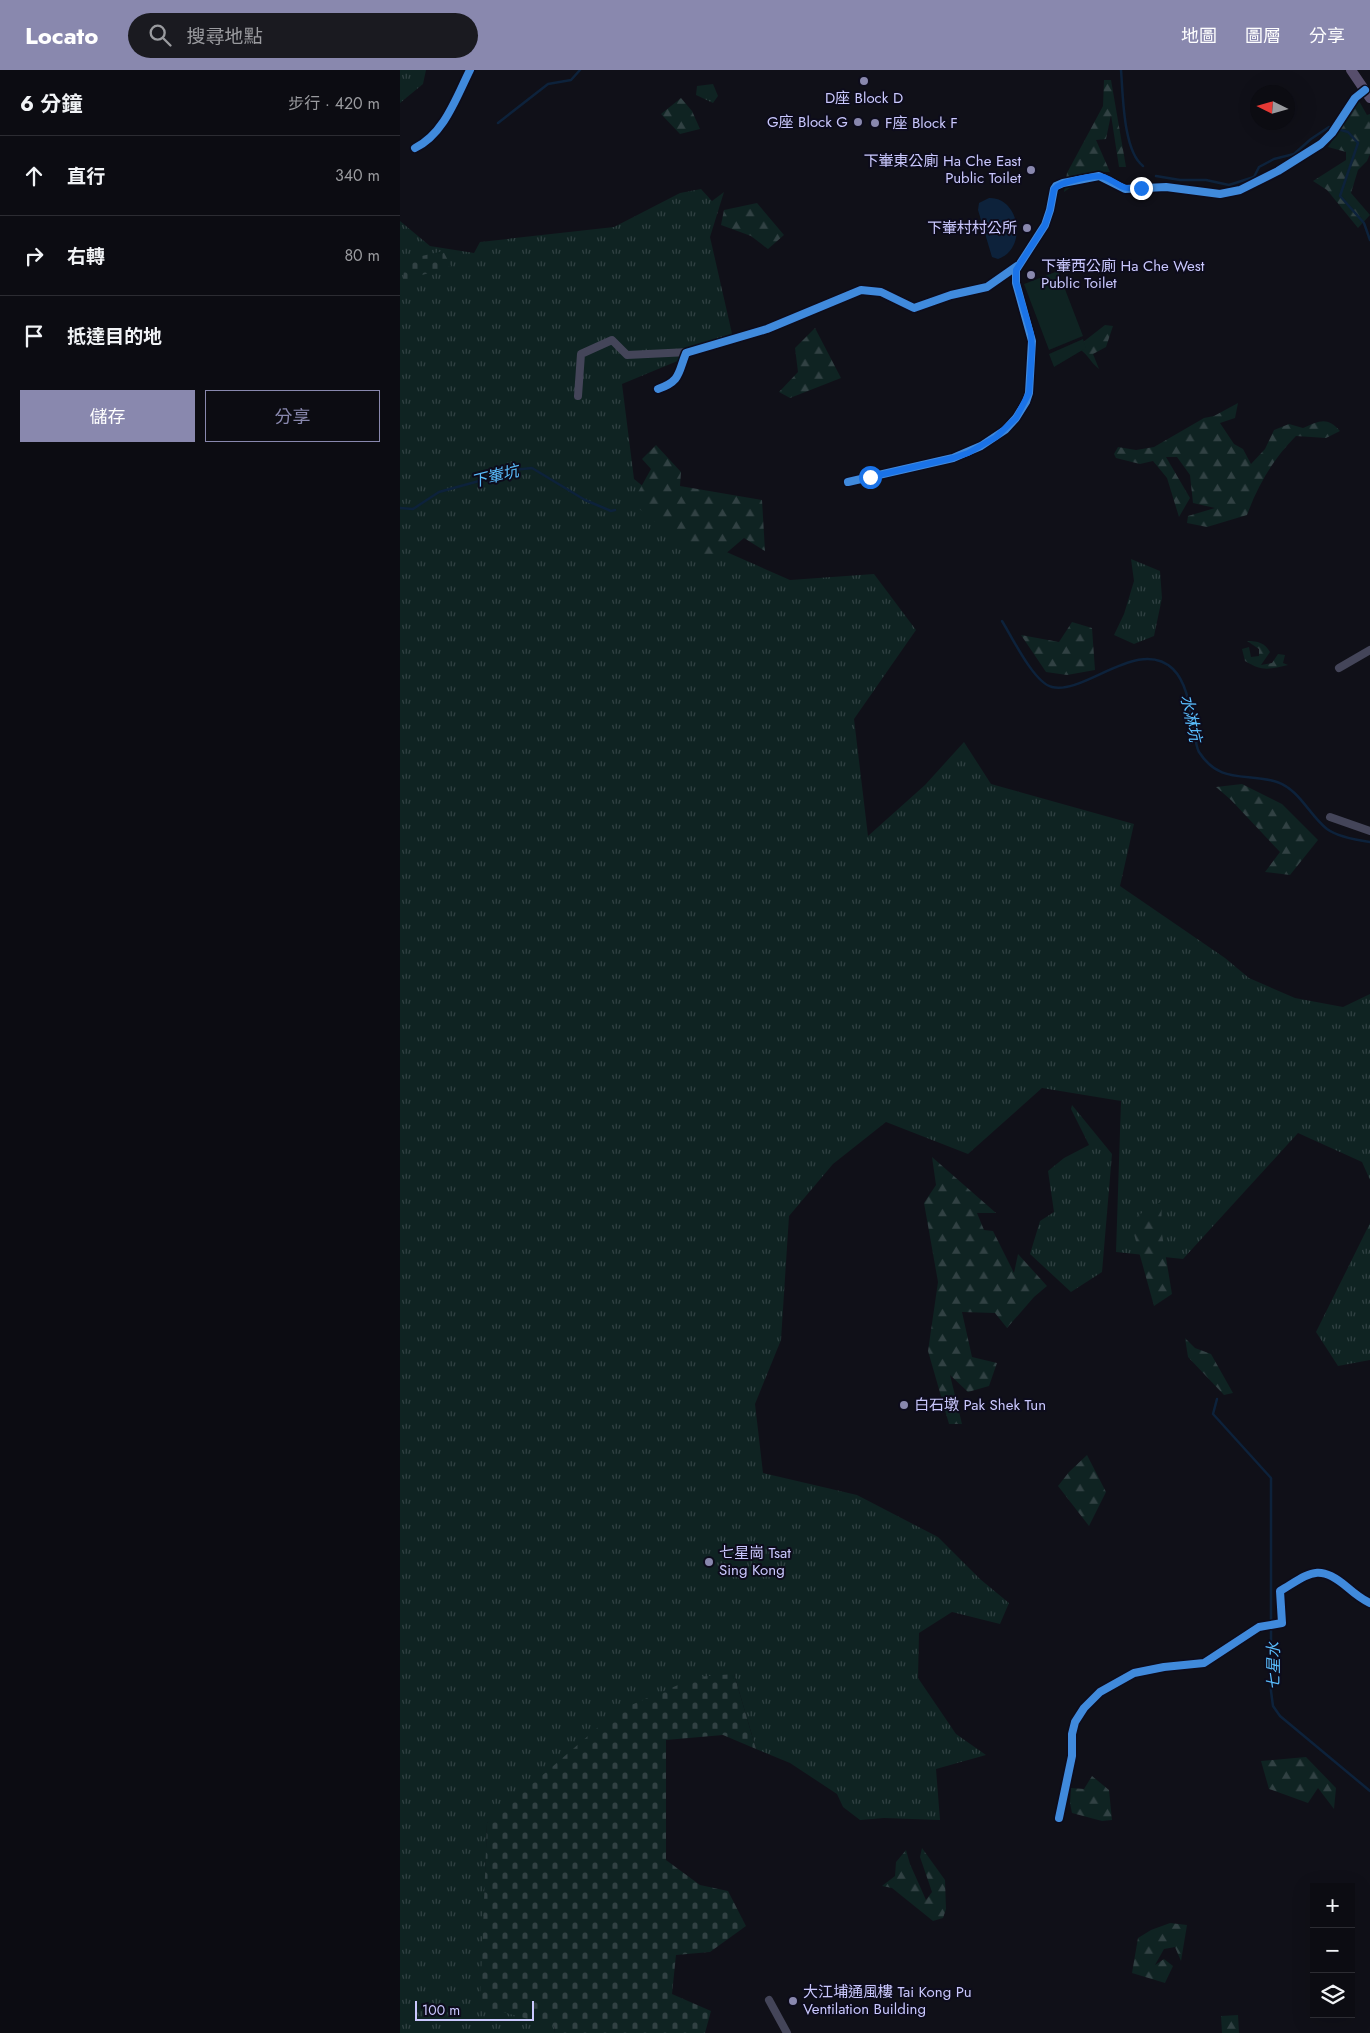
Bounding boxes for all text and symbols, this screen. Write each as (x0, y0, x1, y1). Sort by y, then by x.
search box (128, 13, 478, 58)
text: Locato (25, 18, 98, 53)
icon: search (146, 21, 174, 49)
text: 搜尋地點 (186, 23, 262, 50)
text: 地圖 (1181, 23, 1217, 49)
text: 圖層 (1245, 23, 1281, 49)
text: 分享 (1309, 23, 1345, 49)
marker: D座 Block D (858, 75, 870, 87)
north arrow (1250, 85, 1295, 130)
place label: D座 Block D (825, 87, 903, 109)
text: 6 分鐘 (20, 89, 82, 119)
text: 步行 · 420 m (288, 92, 380, 115)
place label: G座 Block G (767, 111, 848, 133)
place label: F座 Block F (885, 112, 958, 134)
marker: G座 Block G (852, 116, 864, 128)
marker: F座 Block F (869, 117, 881, 129)
place label: 下輋東公廁 Ha Che East Public Toilet (864, 150, 1021, 189)
icon: ahead (20, 162, 48, 190)
text: 直行 (67, 163, 105, 190)
text: 340 m (335, 164, 380, 187)
marker: 下輋東公廁 Ha Che East Public Toilet (1025, 164, 1037, 176)
route end (1130, 177, 1153, 200)
place label: 下輋村村公所 (927, 217, 1017, 239)
marker: 下輋村村公所 (1021, 222, 1033, 234)
icon: right (20, 242, 48, 270)
text: 右轉 (67, 243, 105, 270)
text: 80 m (344, 244, 380, 267)
place label: 下輋西公廁 Ha Che West Public Toilet (1041, 255, 1205, 294)
marker: 下輋西公廁 Ha Che West Public Toilet (1025, 269, 1037, 281)
icon: arrive (20, 322, 48, 350)
text: 抵達目的地 (67, 323, 162, 350)
button: 儲存 (20, 390, 195, 442)
button: 分享 (205, 390, 380, 442)
water label: 下輋坑 (469, 459, 523, 493)
route start (859, 466, 882, 489)
water label: 水淋坑 (1175, 692, 1208, 746)
place label: 白石墩 Pak Shek Tun (914, 1394, 1046, 1416)
marker: 白石墩 Pak Shek Tun (898, 1399, 910, 1411)
place label: 七星崗 Tsat Sing Kong (719, 1542, 791, 1581)
marker: 七星崗 Tsat Sing Kong (703, 1556, 715, 1568)
water label: 七星水 (1262, 1641, 1285, 1690)
map controls (1310, 1883, 1355, 2018)
button: + (1310, 1883, 1355, 1928)
button: − (1310, 1928, 1355, 1973)
button: layers (1310, 1973, 1355, 2018)
place label: 大江埔通風樓 Tai Kong Pu Ventilation Building (803, 1981, 972, 2020)
marker: 大江埔通風樓 Tai Kong Pu Ventilation Building (787, 1995, 799, 2007)
scale bar (415, 1998, 534, 2021)
text: 100 m (422, 2000, 460, 2020)

